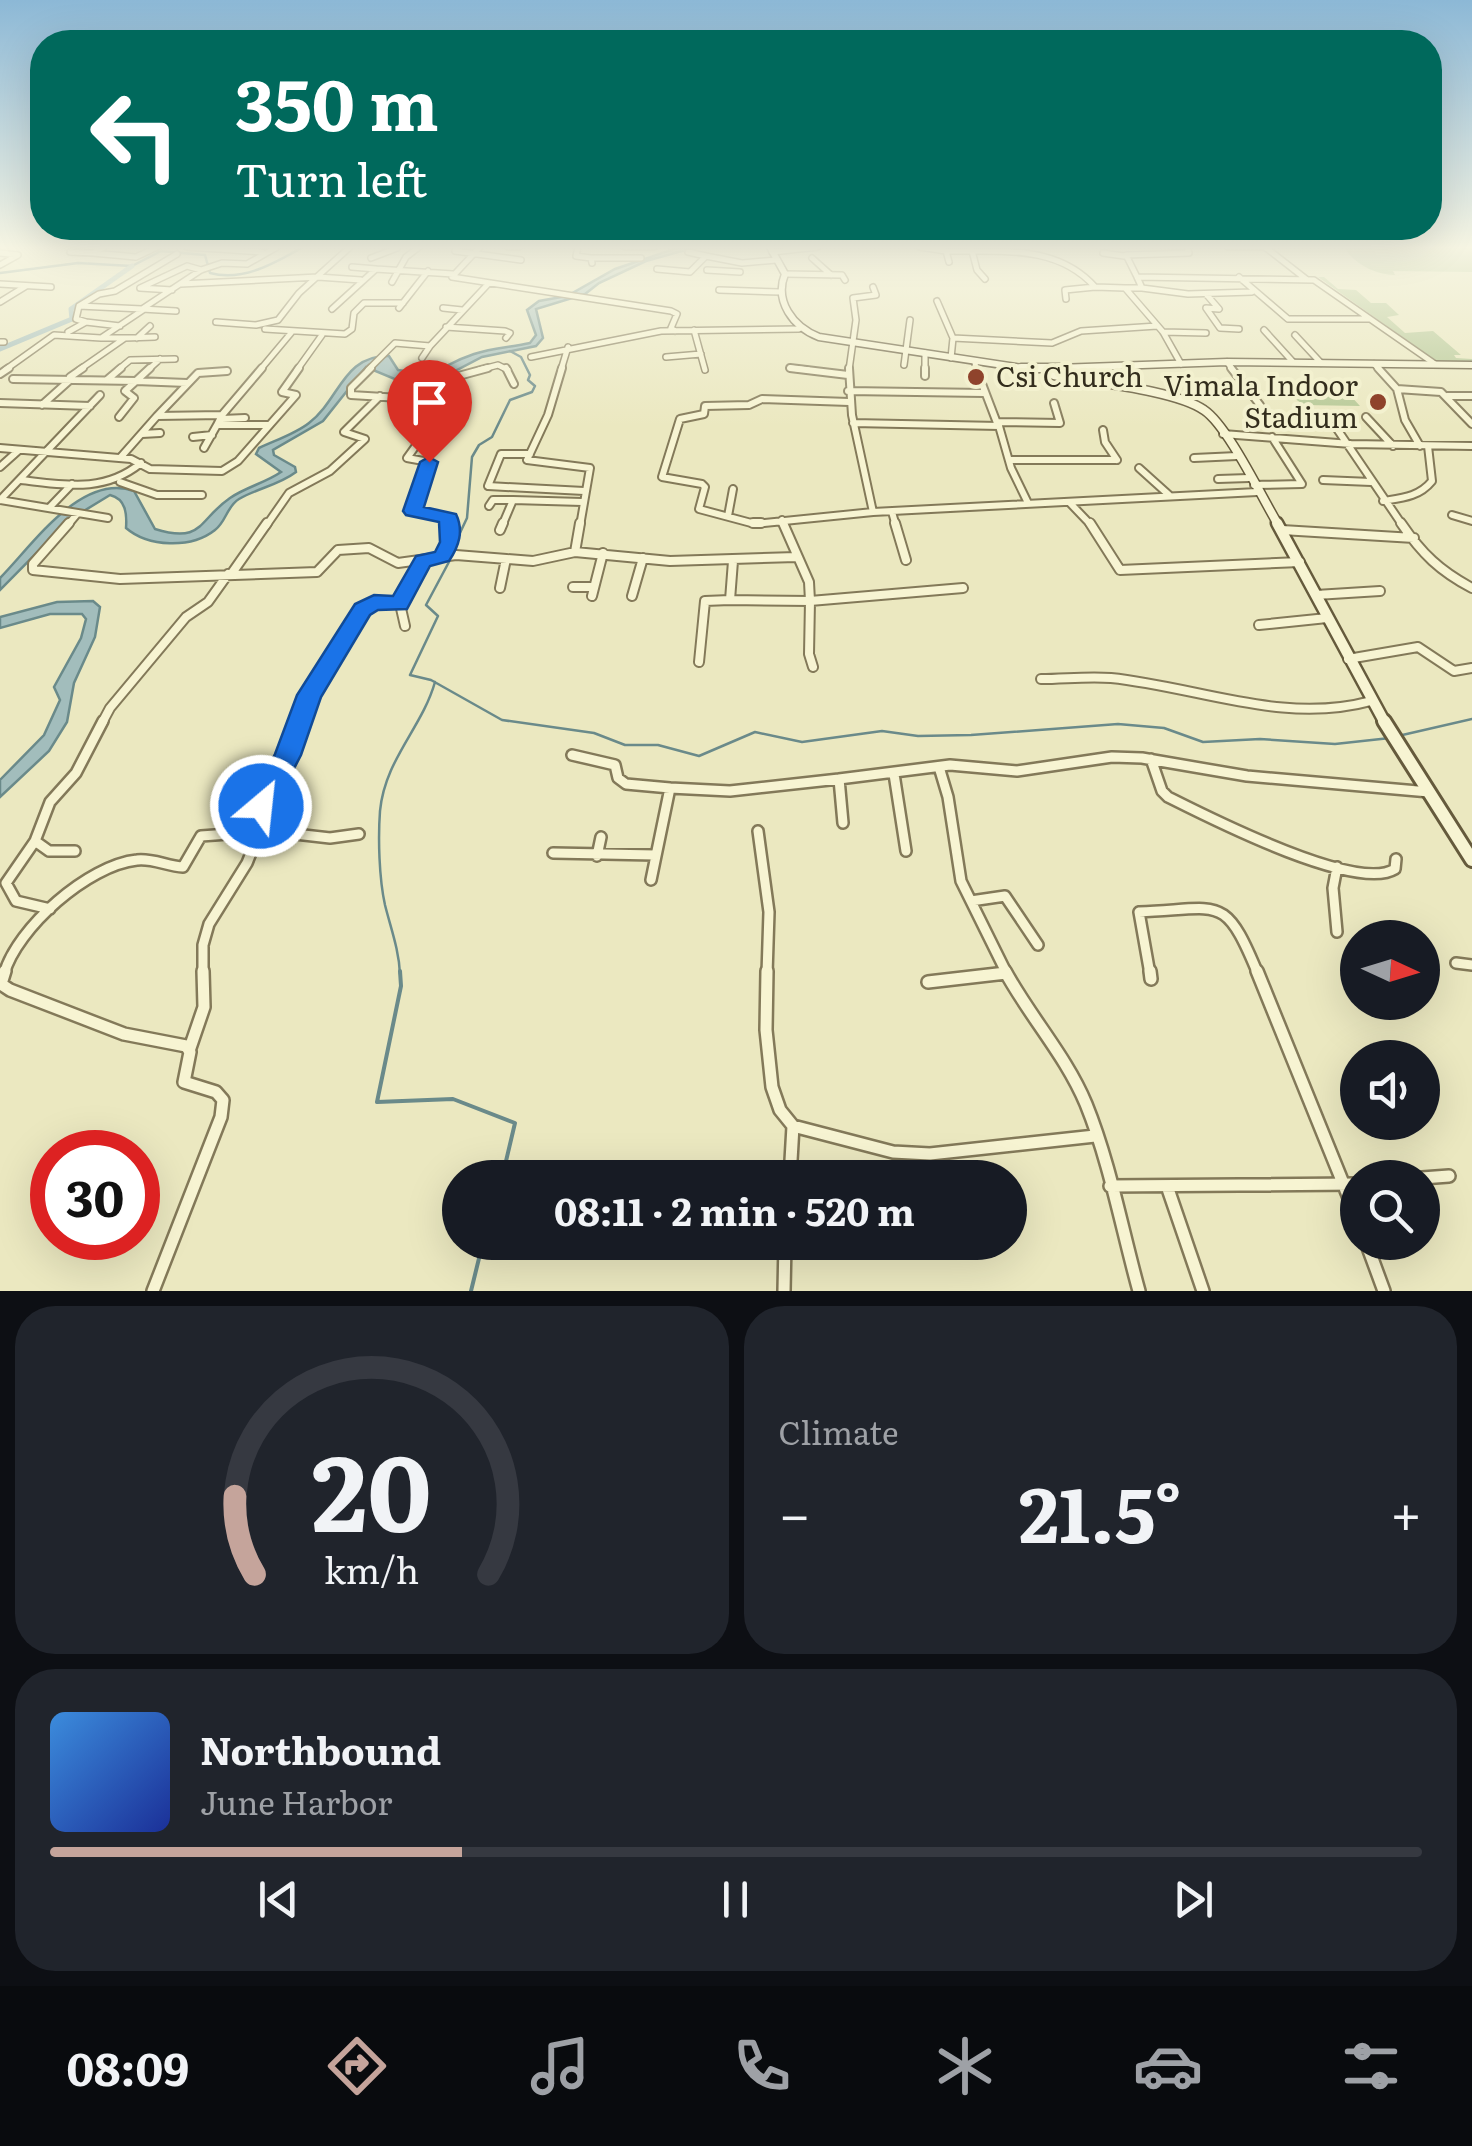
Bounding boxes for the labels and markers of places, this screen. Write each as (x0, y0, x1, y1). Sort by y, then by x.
place label: Csi Church (996, 354, 1143, 396)
pin (387, 360, 472, 463)
place label: Vimala Indoor Stadium (1164, 363, 1359, 437)
marker: Csi Church (965, 366, 987, 388)
marker: Vimala Indoor Stadium (1367, 391, 1389, 413)

